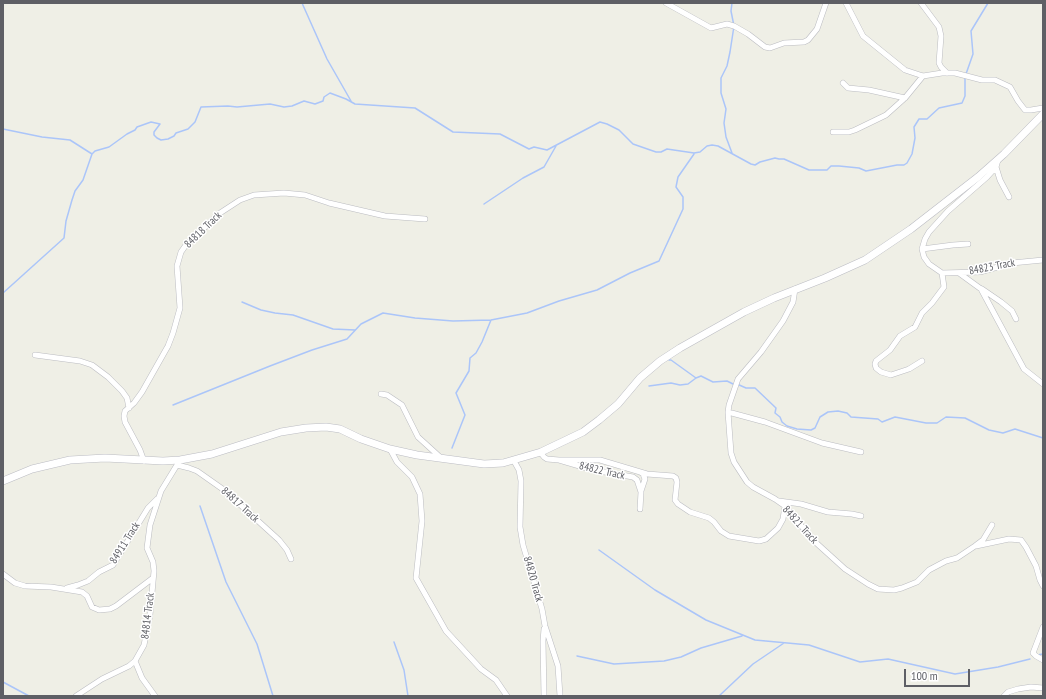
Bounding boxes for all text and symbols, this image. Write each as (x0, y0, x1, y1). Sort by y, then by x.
street label: 84818 Track (182, 209, 224, 251)
street label: 84823 Track (968, 256, 1016, 278)
street label: 84822 Track (578, 459, 626, 483)
street label: 84817 Track (218, 484, 262, 526)
street label: 84821 Track (779, 503, 821, 547)
street label: 84911 Track (107, 520, 143, 566)
street label: 84820 Track (520, 555, 546, 603)
street label: 84814 Track (139, 592, 157, 640)
scale bar (906, 661, 972, 687)
text: 100 m (911, 668, 938, 683)

